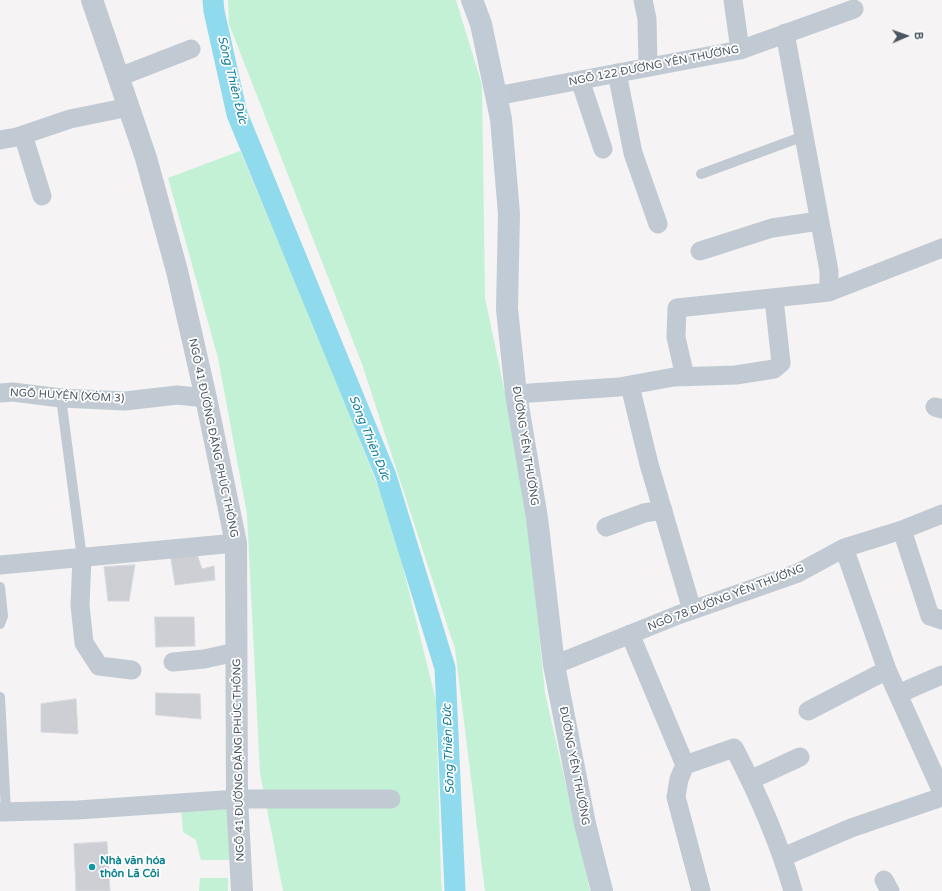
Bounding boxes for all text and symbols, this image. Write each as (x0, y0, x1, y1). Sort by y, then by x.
north arrow (886, 16, 926, 56)
text: B (912, 32, 925, 40)
water label: Sông Thiên Đức (214, 34, 250, 126)
street label: NGÕ 122 ĐƯỜNG YÊN THƯỜNG (568, 43, 740, 89)
street label: NGÕ 41 ĐƯỜNG ĐẶNG PHÚC THÔNG (185, 337, 241, 539)
street label: ĐƯỜNG YÊN THƯỜNG (509, 385, 541, 507)
street label: NGÕ HUYỆN (XÓM 3) (9, 386, 125, 406)
water label: Sông Thiên Đức (345, 393, 393, 483)
street label: NGÕ 78 ĐƯỜNG YÊN THƯỜNG (646, 562, 806, 634)
street label: NGÕ 41 ĐƯỜNG ĐẶNG PHÚC THÔNG (231, 658, 247, 862)
water label: Sông Thiên Đức (440, 704, 458, 794)
street label: ĐƯỜNG YÊN THƯỜNG (556, 705, 592, 827)
place label: Nhà văn hóa thôn Lã Côi (100, 854, 166, 880)
marker: Nhà văn hóa thôn Lã Côi (87, 862, 97, 872)

